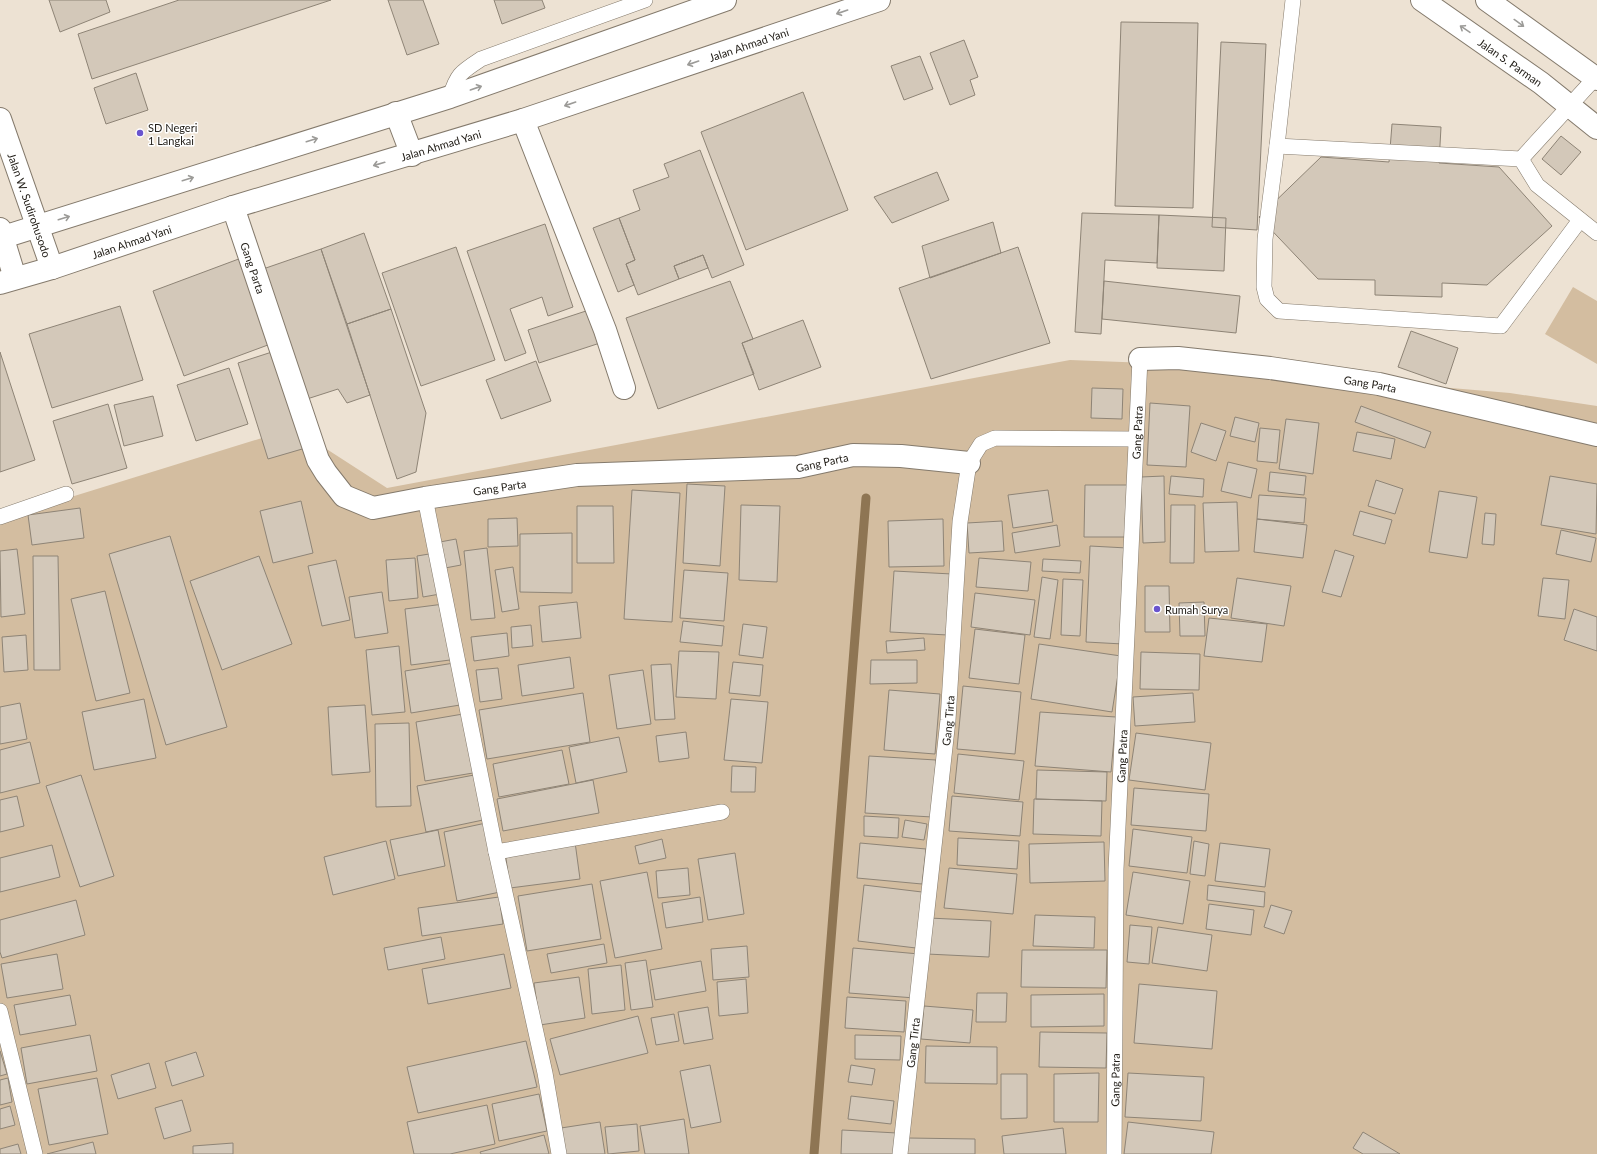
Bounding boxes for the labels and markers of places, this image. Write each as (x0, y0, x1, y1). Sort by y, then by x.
place label: SD Negeri 1 Langkai (148, 121, 198, 147)
marker: SD Negeri 1 Langkai (135, 128, 145, 138)
place label: Rumah Surya (1165, 603, 1228, 616)
marker: Rumah Surya (1152, 604, 1162, 614)

